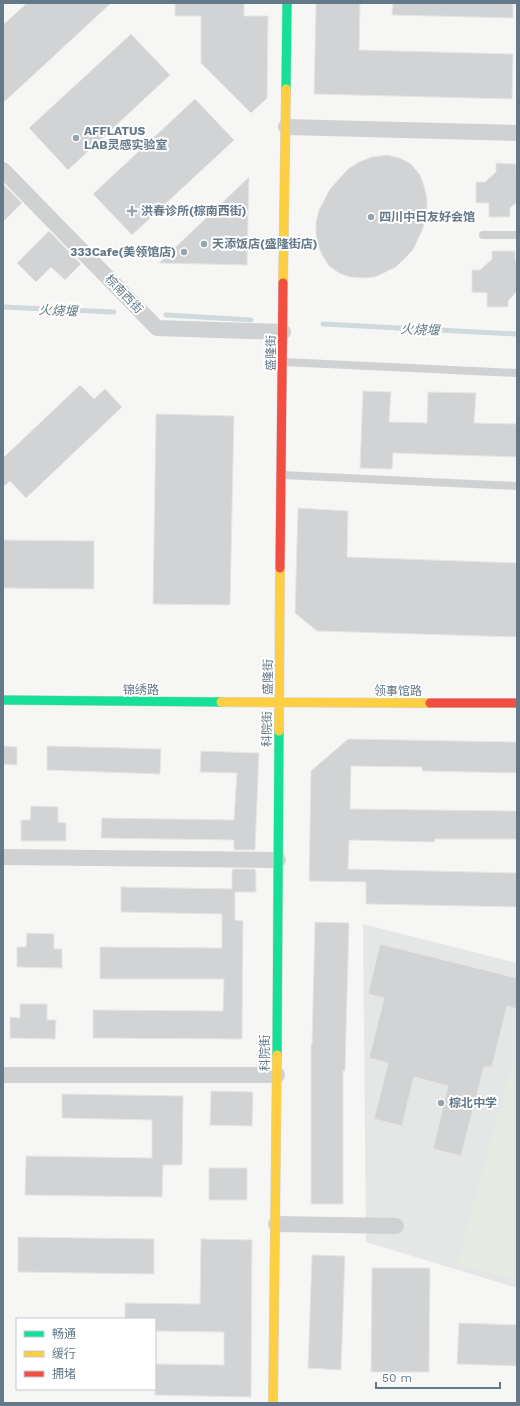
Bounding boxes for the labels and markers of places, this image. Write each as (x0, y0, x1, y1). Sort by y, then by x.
place label: AFFLATUS LAB灵感实验室 (84, 124, 168, 152)
marker: AFFLATUS LAB灵感实验室 (71, 133, 81, 143)
place label: 洪春诊所(棕南西街) (141, 204, 246, 218)
marker: 洪春诊所(棕南西街) (126, 205, 138, 217)
place label: 四川中日友好会馆 (379, 210, 475, 224)
marker: 四川中日友好会馆 (366, 212, 376, 222)
place label: 天添饭店(盛隆街店) (212, 237, 317, 251)
marker: 天添饭店(盛隆街店) (199, 239, 209, 249)
place label: 333Cafe(美领馆店) (70, 245, 176, 259)
marker: 333Cafe(美领馆店) (179, 247, 189, 257)
place label: 棕北中学 (449, 1096, 497, 1110)
marker: 棕北中学 (436, 1098, 446, 1108)

